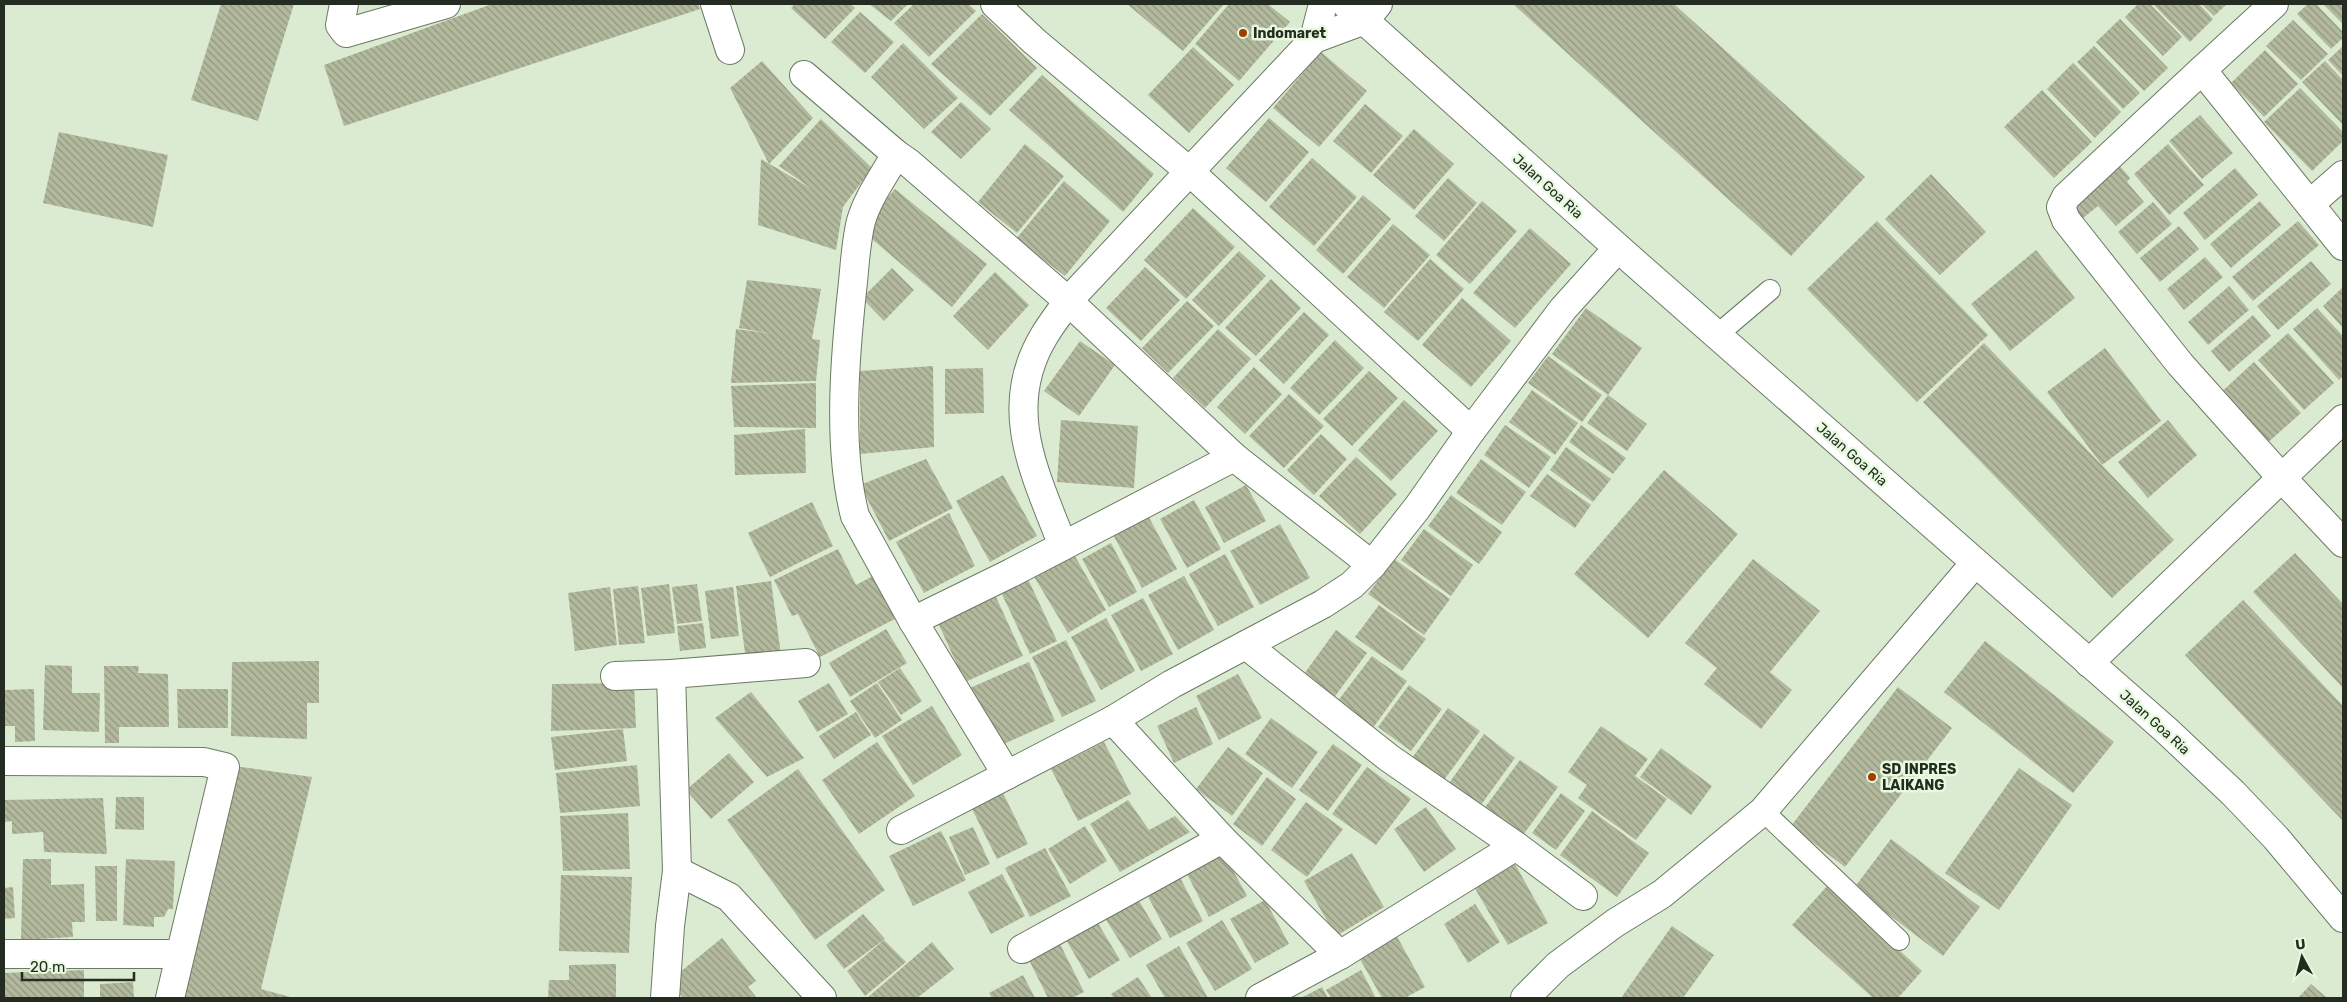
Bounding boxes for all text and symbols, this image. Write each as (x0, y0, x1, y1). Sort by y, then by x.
place label: Indomaret (1253, 25, 1327, 42)
marker: Indomaret (1237, 27, 1249, 39)
street label: Jalan Goa Ria (1509, 150, 1586, 222)
street label: Jalan Goa Ria (1813, 419, 1891, 490)
street label: Jalan Goa Ria (2116, 686, 2193, 758)
place label: SD INPRES LAIKANG (1882, 761, 1956, 794)
marker: SD INPRES LAIKANG (1866, 771, 1878, 783)
north arrow (2277, 932, 2327, 982)
text: U (2294, 936, 2307, 954)
scale bar (22, 950, 135, 982)
text: 20 m (30, 958, 65, 976)

